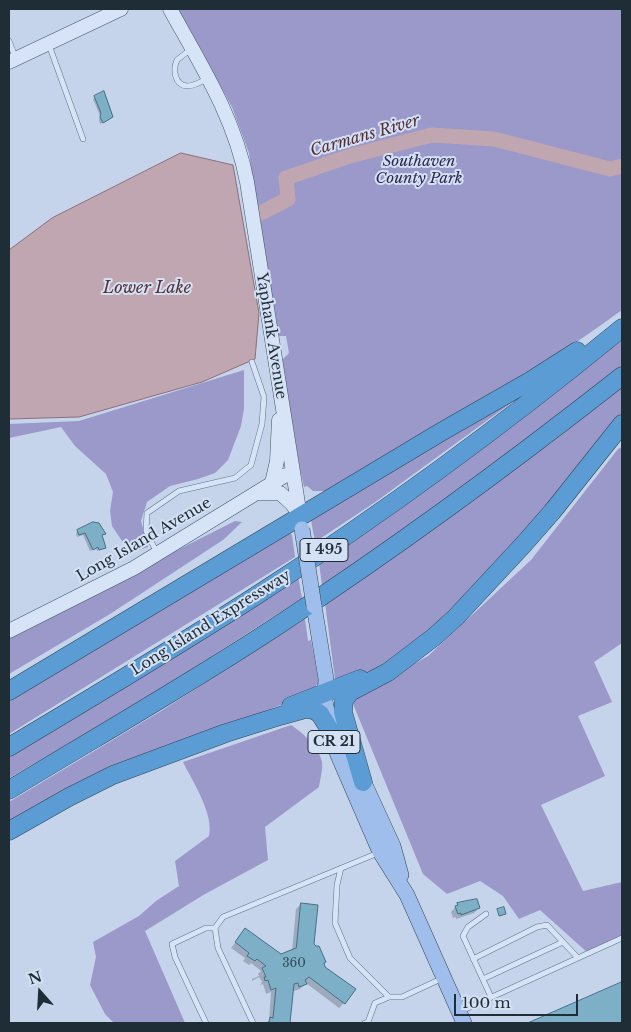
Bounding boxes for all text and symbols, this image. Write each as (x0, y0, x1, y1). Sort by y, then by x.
water label: Carmans River (308, 111, 422, 161)
park label: Southaven County Park (375, 153, 463, 188)
street label: Yaphank Avenue (252, 272, 290, 400)
water label: Lower Lake (103, 278, 191, 298)
street label: Long Island Avenue (74, 494, 214, 586)
road number: I 495 (300, 538, 348, 562)
street label: Long Island Expressway (128, 566, 294, 680)
road number: CR 21 (308, 730, 360, 754)
house number: 360 (282, 957, 306, 971)
north arrow (15, 967, 65, 1017)
text: N (26, 967, 44, 988)
scale bar (456, 984, 580, 1016)
text: 100 m (462, 993, 511, 1012)

